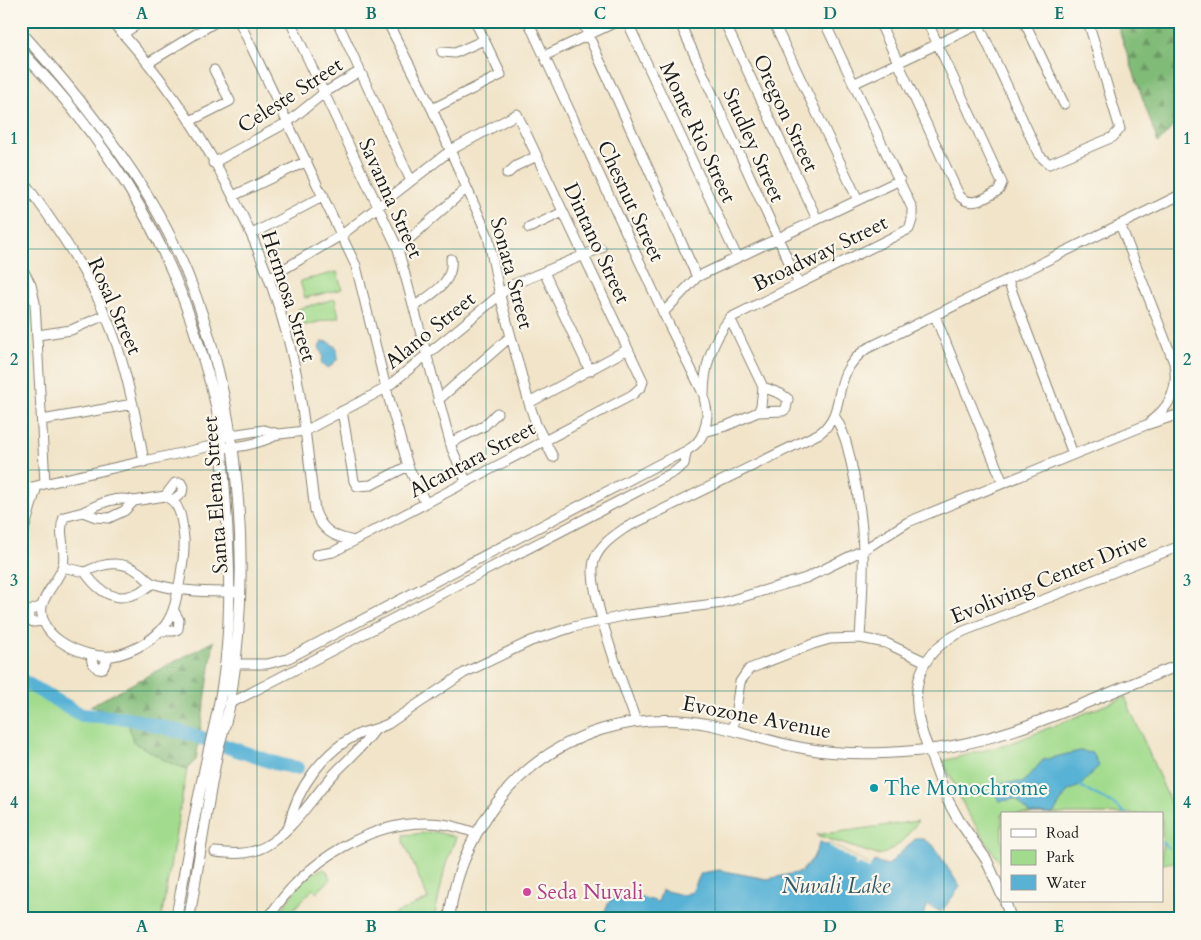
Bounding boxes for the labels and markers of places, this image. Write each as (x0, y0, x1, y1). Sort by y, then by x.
place label: The Monochrome (884, 774, 1048, 803)
marker: The Monochrome (868, 782, 880, 794)
place label: Seda Nuvali (537, 878, 643, 907)
marker: Seda Nuvali (521, 886, 533, 898)

